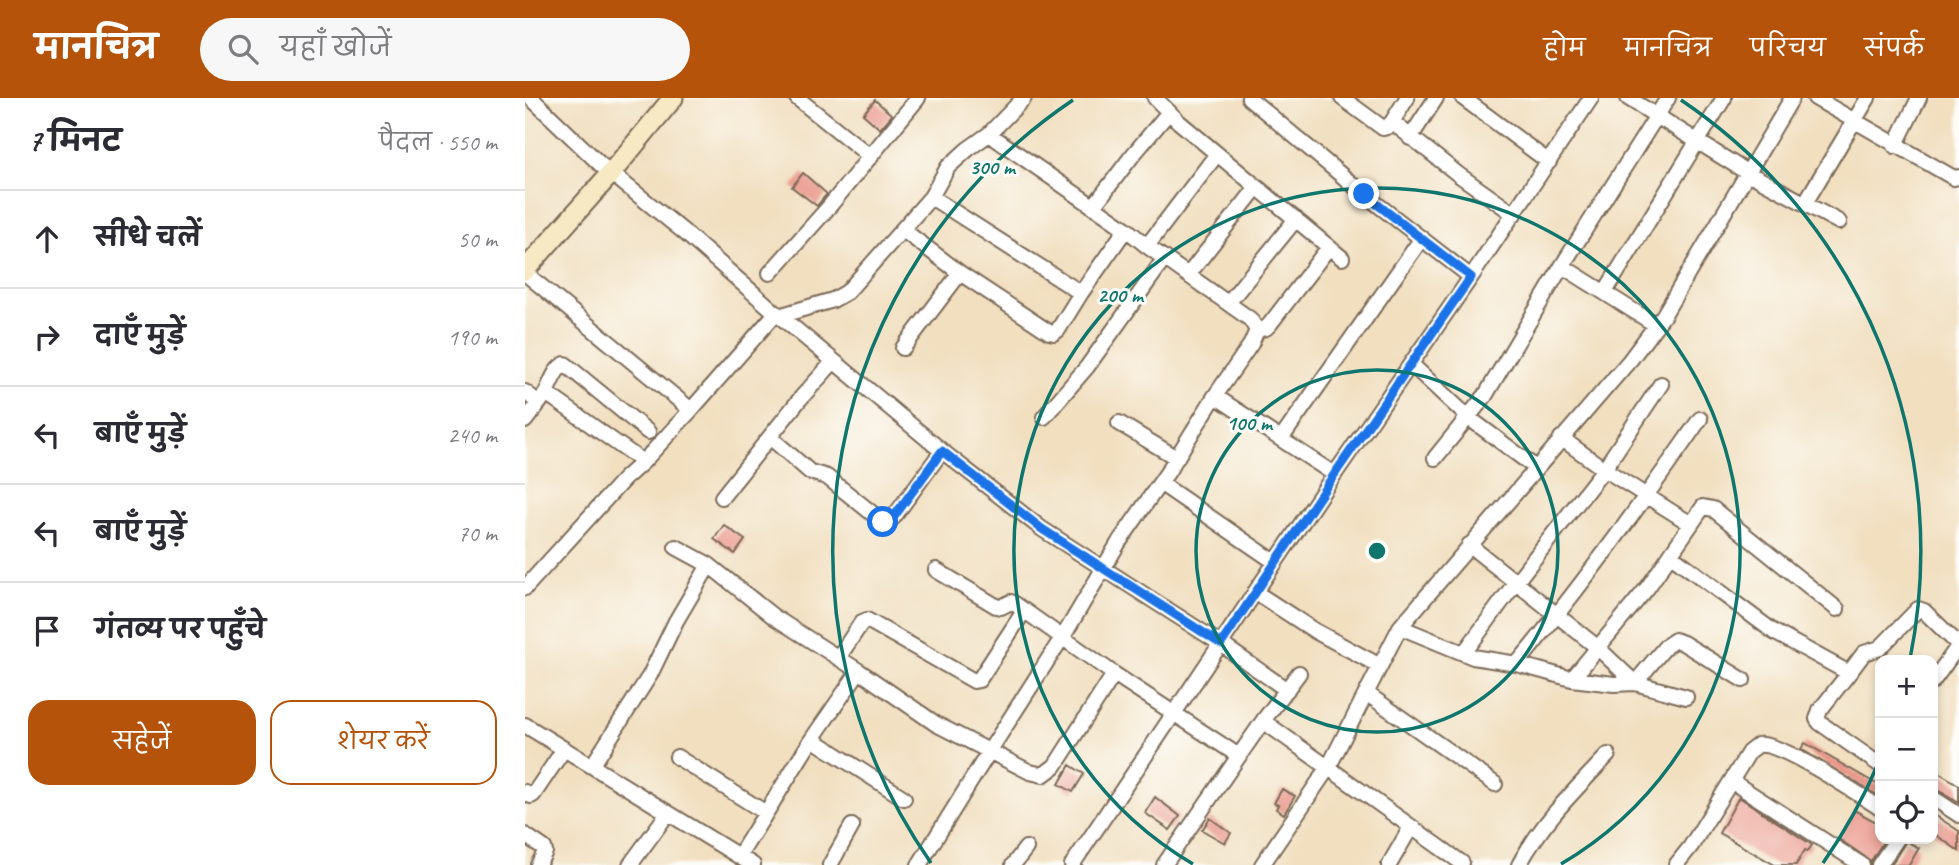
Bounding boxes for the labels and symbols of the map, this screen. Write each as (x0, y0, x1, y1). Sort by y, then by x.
text: 300 m (969, 154, 1017, 180)
route end (1348, 178, 1379, 209)
text: 200 m (1097, 282, 1145, 308)
text: 100 m (1226, 410, 1274, 436)
route start (867, 506, 898, 537)
centre of rings (1365, 539, 1389, 563)

